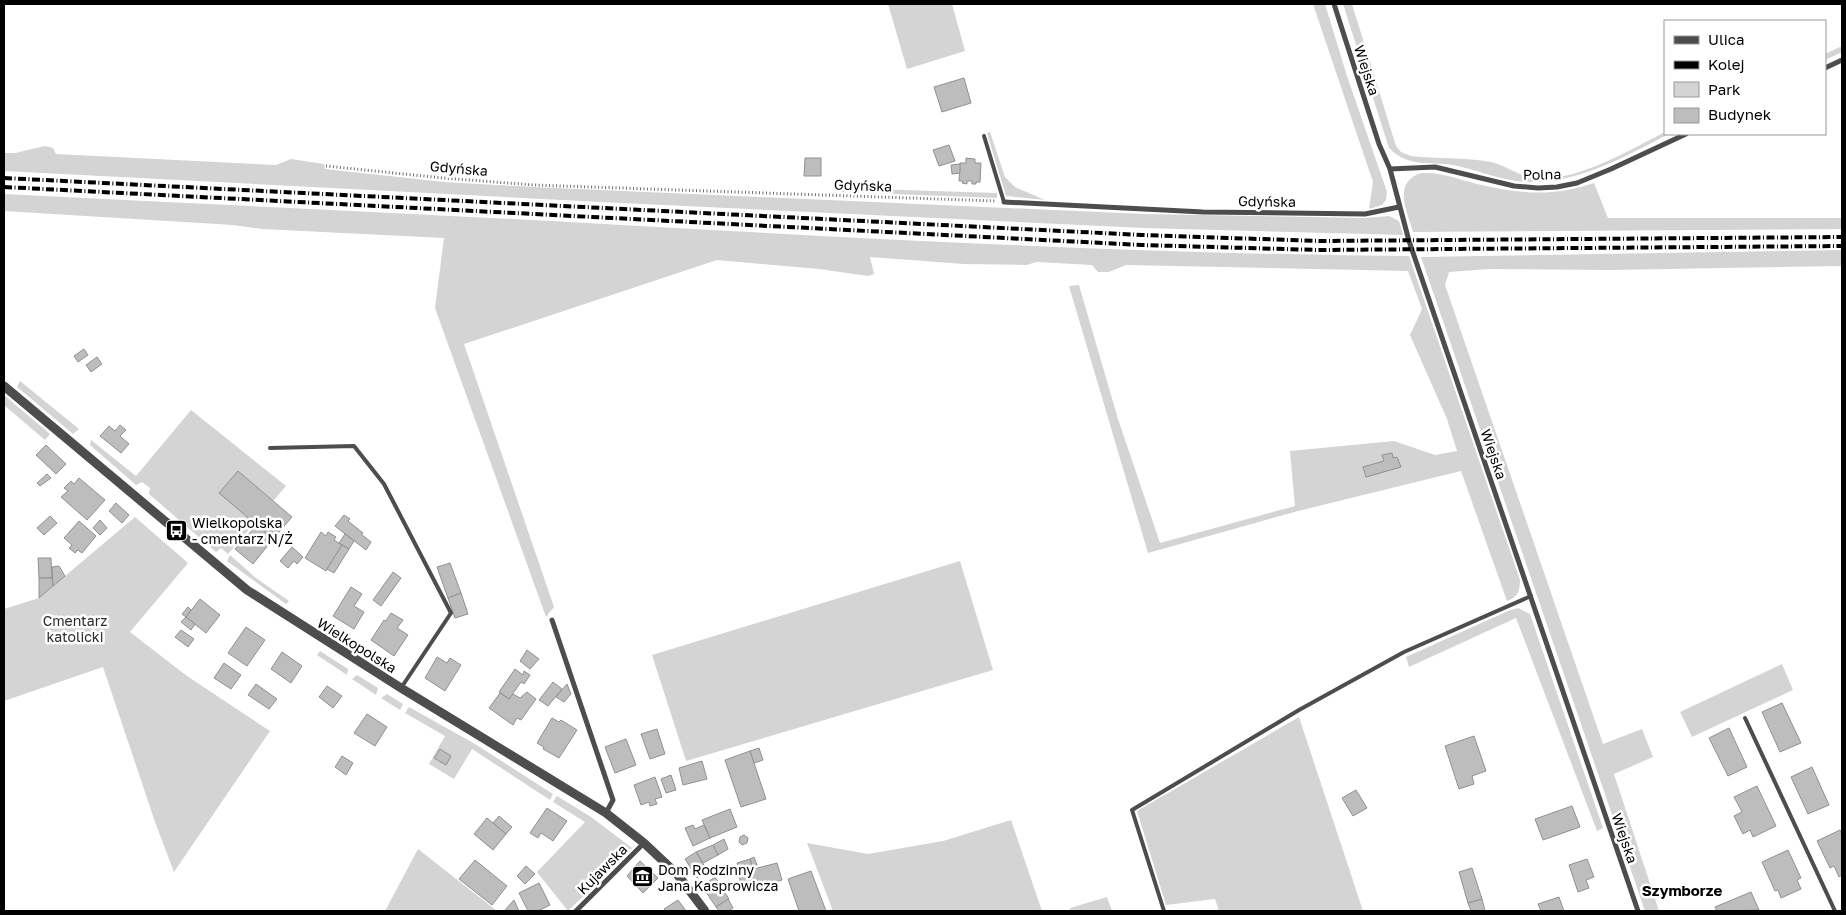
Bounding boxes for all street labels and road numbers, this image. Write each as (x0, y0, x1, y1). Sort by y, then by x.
street label: Wiejska (1351, 43, 1383, 97)
street label: Gdyńska (429, 157, 489, 179)
street label: Polna (1523, 165, 1561, 183)
street label: Gdyńska (834, 175, 892, 195)
street label: Gdyńska (1238, 192, 1296, 210)
street label: Wiejska (1477, 427, 1511, 481)
street label: Wielkopolska (314, 614, 400, 676)
street label: Wiejska (1608, 811, 1642, 865)
street label: Kujawska (573, 840, 631, 898)

